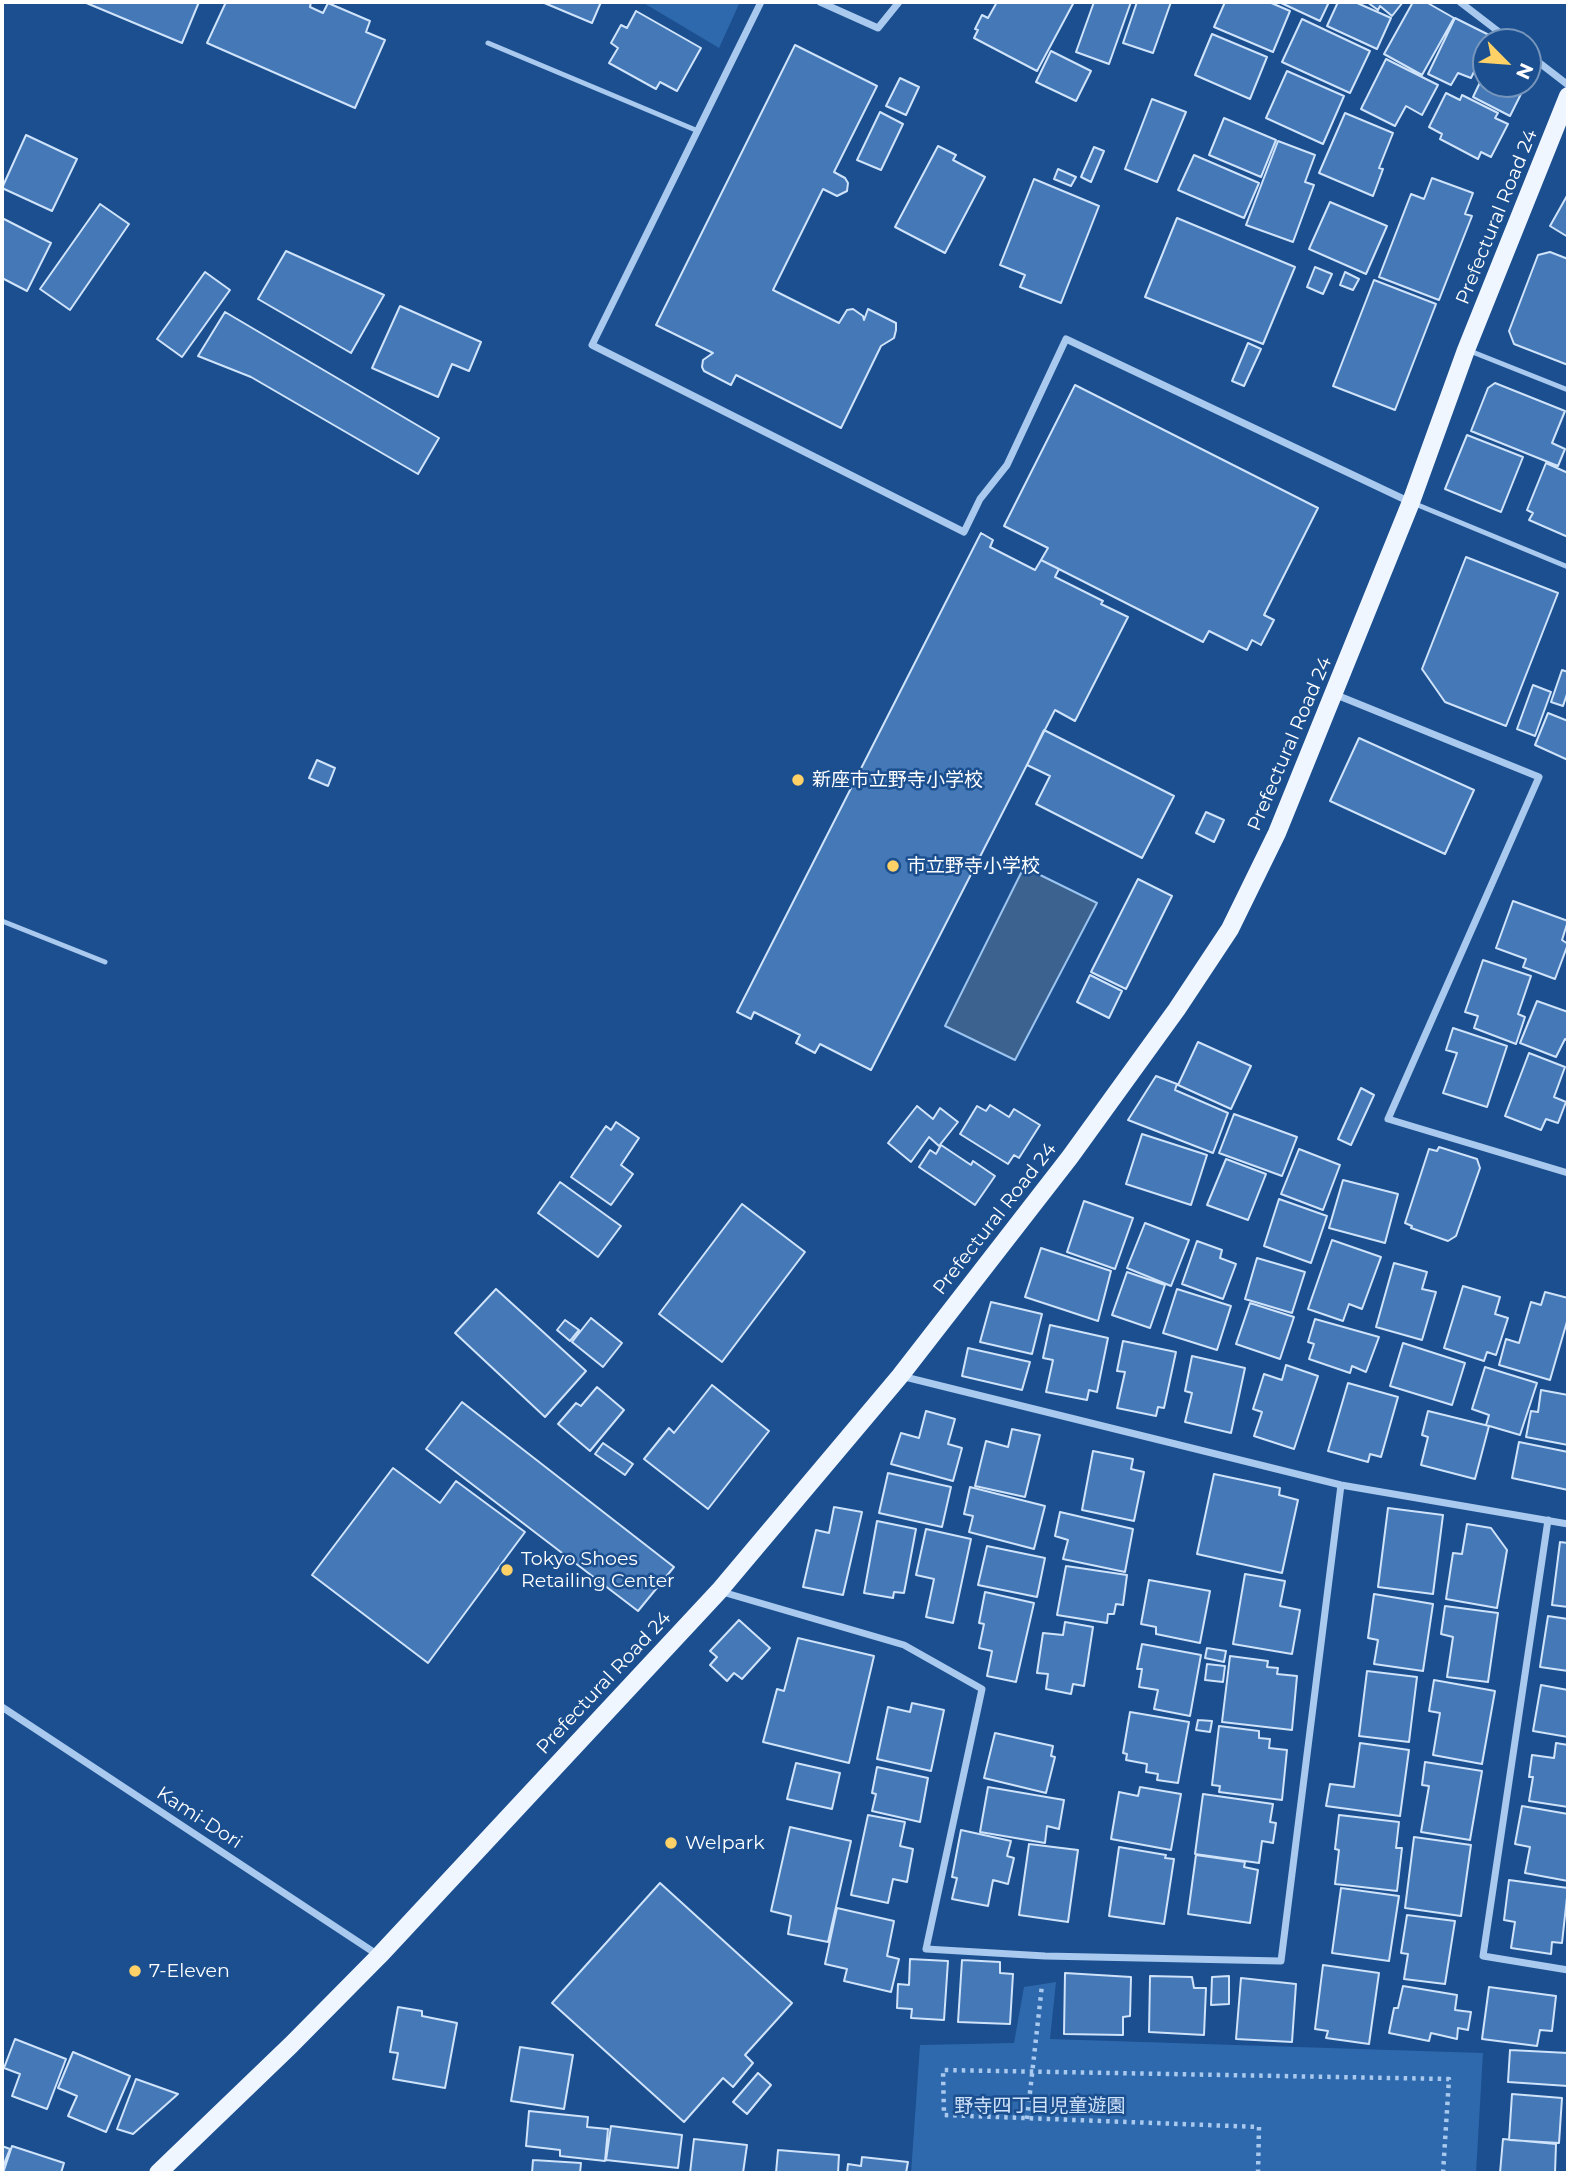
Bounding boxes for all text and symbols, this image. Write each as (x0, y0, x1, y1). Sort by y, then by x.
north arrow (1472, 28, 1542, 98)
text: N (1511, 59, 1538, 83)
street label: Prefectural Road 24 (1451, 126, 1543, 308)
street label: Prefectural Road 24 (1243, 654, 1337, 834)
place label: 新座市立野寺小学校 (812, 769, 983, 791)
marker: 新座市立野寺小学校 (790, 772, 806, 788)
place label: 市立野寺小学校 (907, 855, 1040, 877)
marker: 市立野寺小学校 (885, 858, 901, 874)
street label: Prefectural Road 24 (929, 1138, 1061, 1300)
place label: Tokyo Shoes Retailing Center (521, 1548, 675, 1592)
marker: Tokyo Shoes Retailing Center (499, 1562, 515, 1578)
street label: Prefectural Road 24 (532, 1607, 676, 1759)
street label: Kami-Dori (152, 1782, 246, 1854)
place label: Welpark (685, 1832, 765, 1854)
marker: Welpark (663, 1835, 679, 1851)
place label: 7-Eleven (149, 1960, 230, 1982)
marker: 7-Eleven (127, 1963, 143, 1979)
park label: 野寺四丁目児童遊園 (955, 2095, 1125, 2117)

